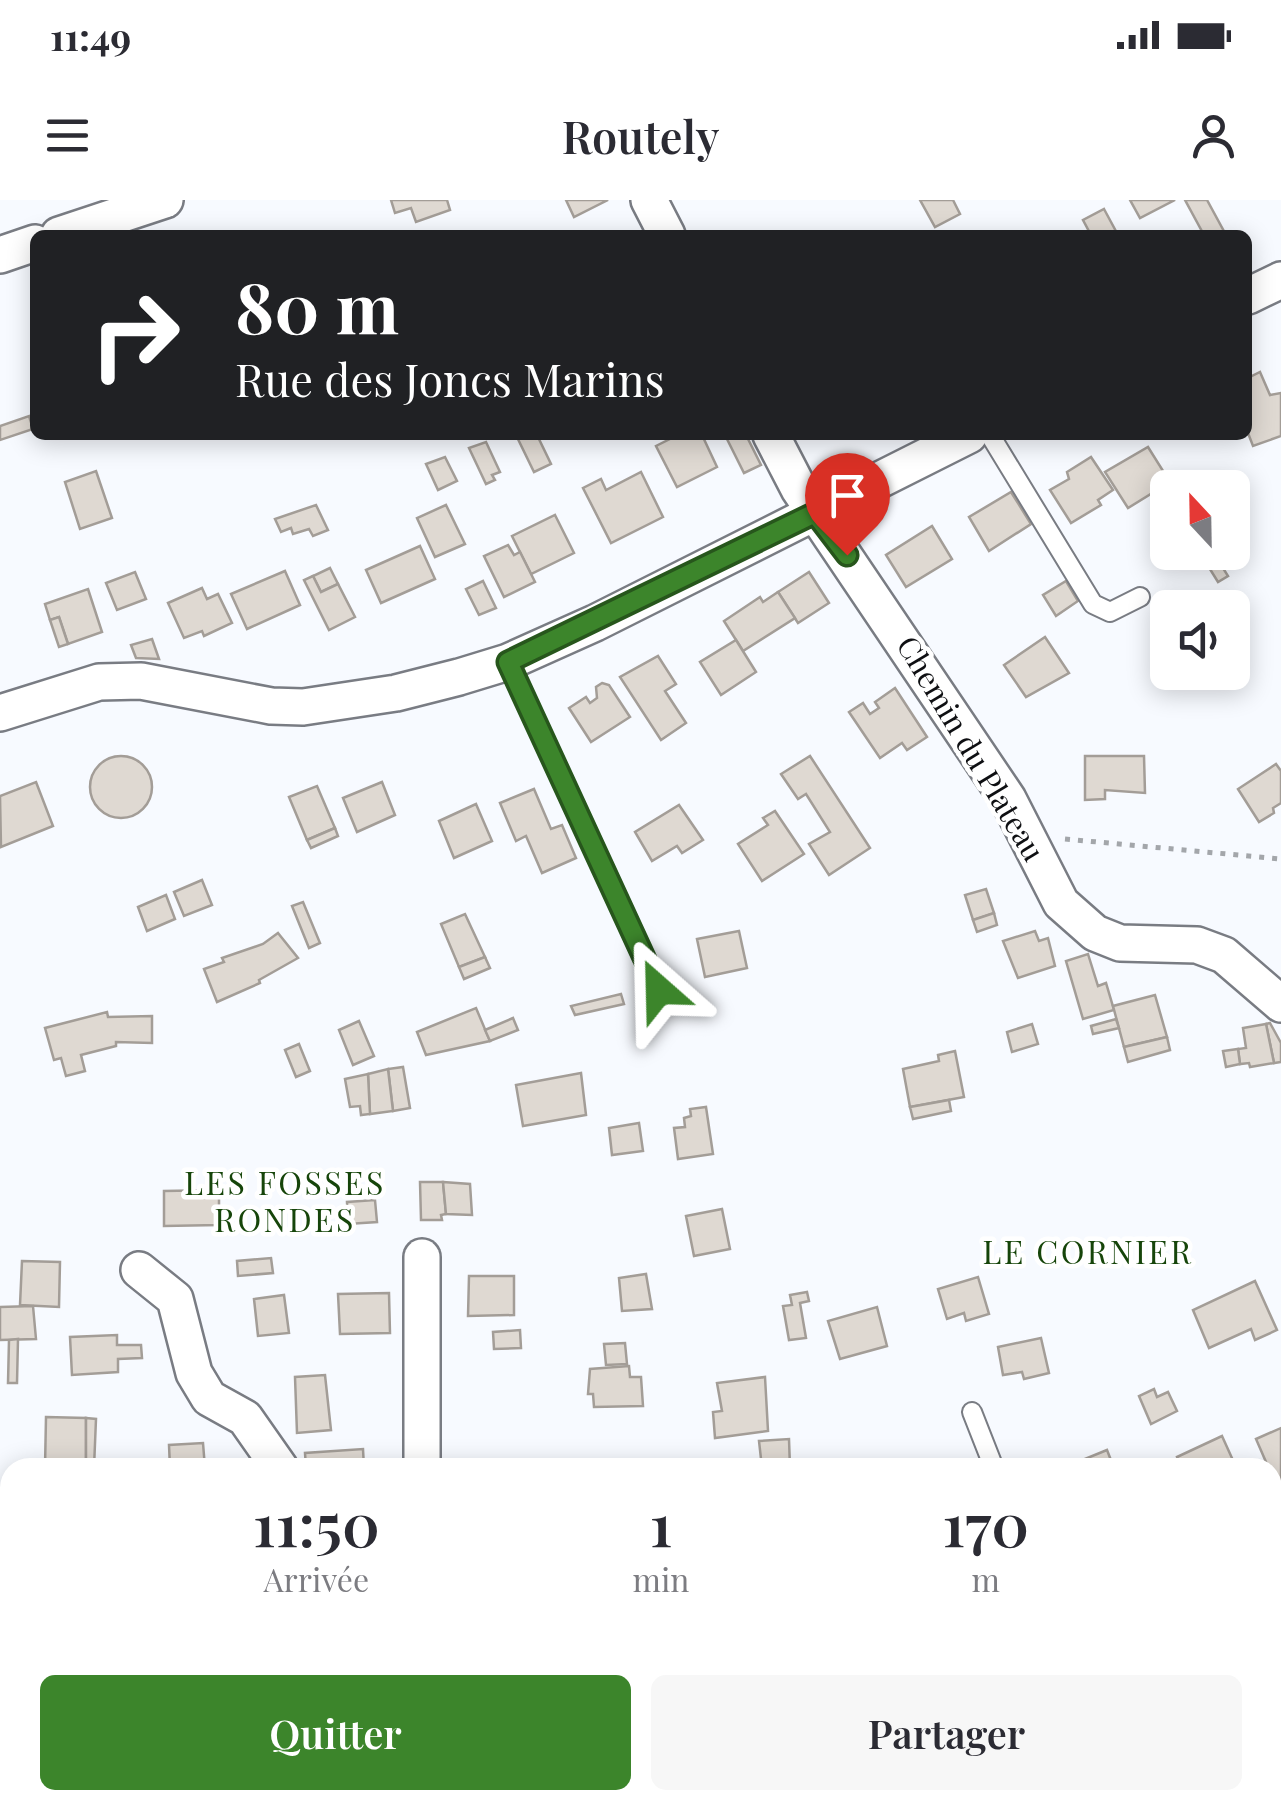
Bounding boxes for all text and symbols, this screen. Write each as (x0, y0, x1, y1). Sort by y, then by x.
text: 11:49 (50, 10, 131, 61)
text: Routely (562, 105, 719, 165)
icon: menu (40, 108, 95, 163)
icon: person (1186, 108, 1241, 163)
text: 80 m (235, 258, 399, 352)
icon: right (70, 270, 200, 400)
text: Rue des Joncs Marins (235, 348, 665, 408)
pin (805, 453, 890, 556)
icon: arrive (820, 468, 875, 523)
north arrow (1150, 470, 1250, 570)
map controls (1150, 470, 1250, 690)
button: sound (1150, 590, 1250, 690)
street label: Chemin du Plateau (889, 628, 1055, 868)
position arrow (607, 938, 711, 1042)
district label: LES FOSSES RONDES (184, 1160, 386, 1240)
district label: LE CORNIER (982, 1229, 1194, 1272)
text: 11:50 (253, 1482, 380, 1562)
text: 1 (650, 1482, 672, 1562)
text: 170 (942, 1482, 1029, 1562)
text: Arrivée (263, 1557, 369, 1600)
text: min (633, 1557, 689, 1600)
text: m (971, 1557, 1000, 1600)
button: Quitter (40, 1675, 631, 1790)
button: Partager (651, 1675, 1242, 1790)

